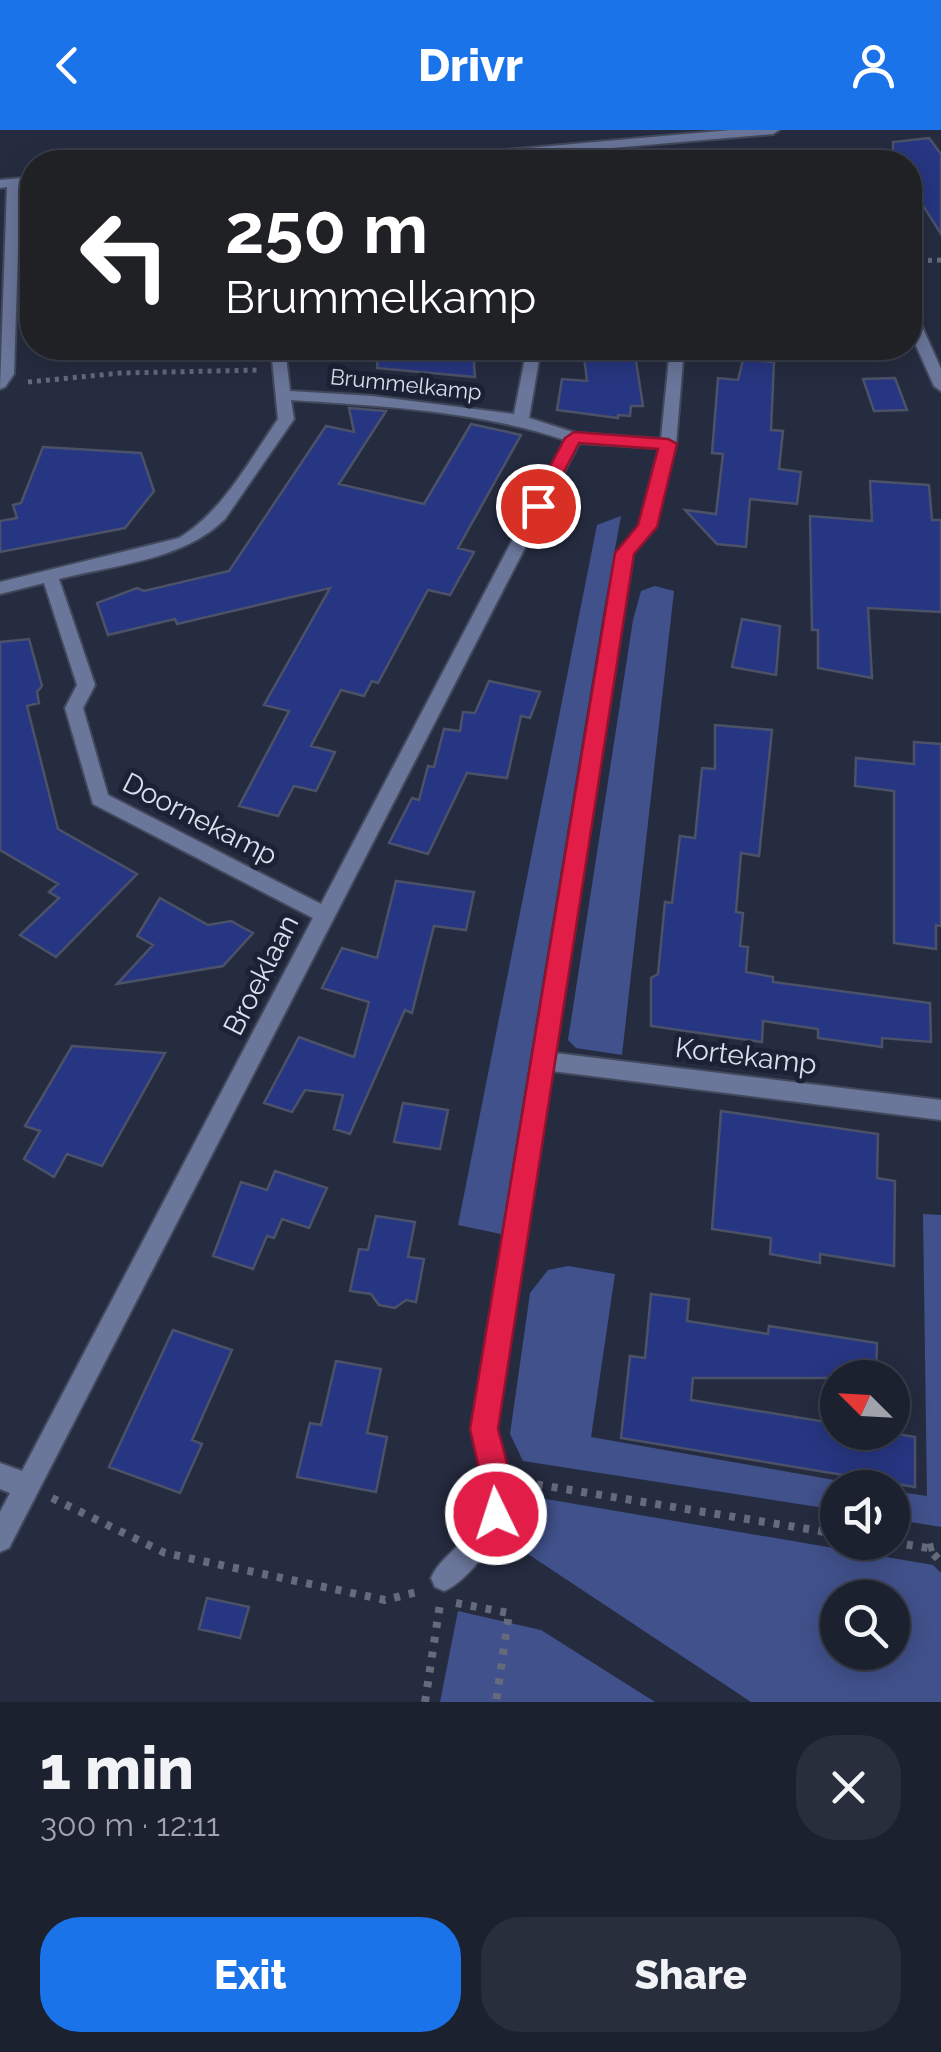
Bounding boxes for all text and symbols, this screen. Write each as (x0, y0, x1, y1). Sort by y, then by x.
icon: back (40, 38, 95, 93)
icon: person (846, 38, 901, 93)
text: Drivr (418, 39, 523, 92)
text: 250 m (225, 187, 428, 269)
icon: left (60, 190, 190, 320)
text: Brummelkamp (225, 271, 536, 324)
street label: Brummelkamp (329, 363, 483, 405)
pin (496, 464, 581, 549)
icon: arrive (511, 479, 566, 534)
street label: Doornekamp (117, 766, 283, 872)
street label: Broeklaan (217, 909, 305, 1041)
street label: Kortekamp (673, 1031, 819, 1081)
north arrow (820, 1360, 910, 1450)
map controls (820, 1360, 910, 1670)
position arrow (444, 1462, 548, 1566)
button: sound (820, 1470, 910, 1560)
button: search (820, 1580, 910, 1670)
text: 1 min (40, 1733, 194, 1803)
button: close (796, 1735, 901, 1840)
text: 300 m · 12:11 (40, 1806, 220, 1843)
button: Exit (40, 1917, 461, 2032)
button: Share (481, 1917, 901, 2032)

